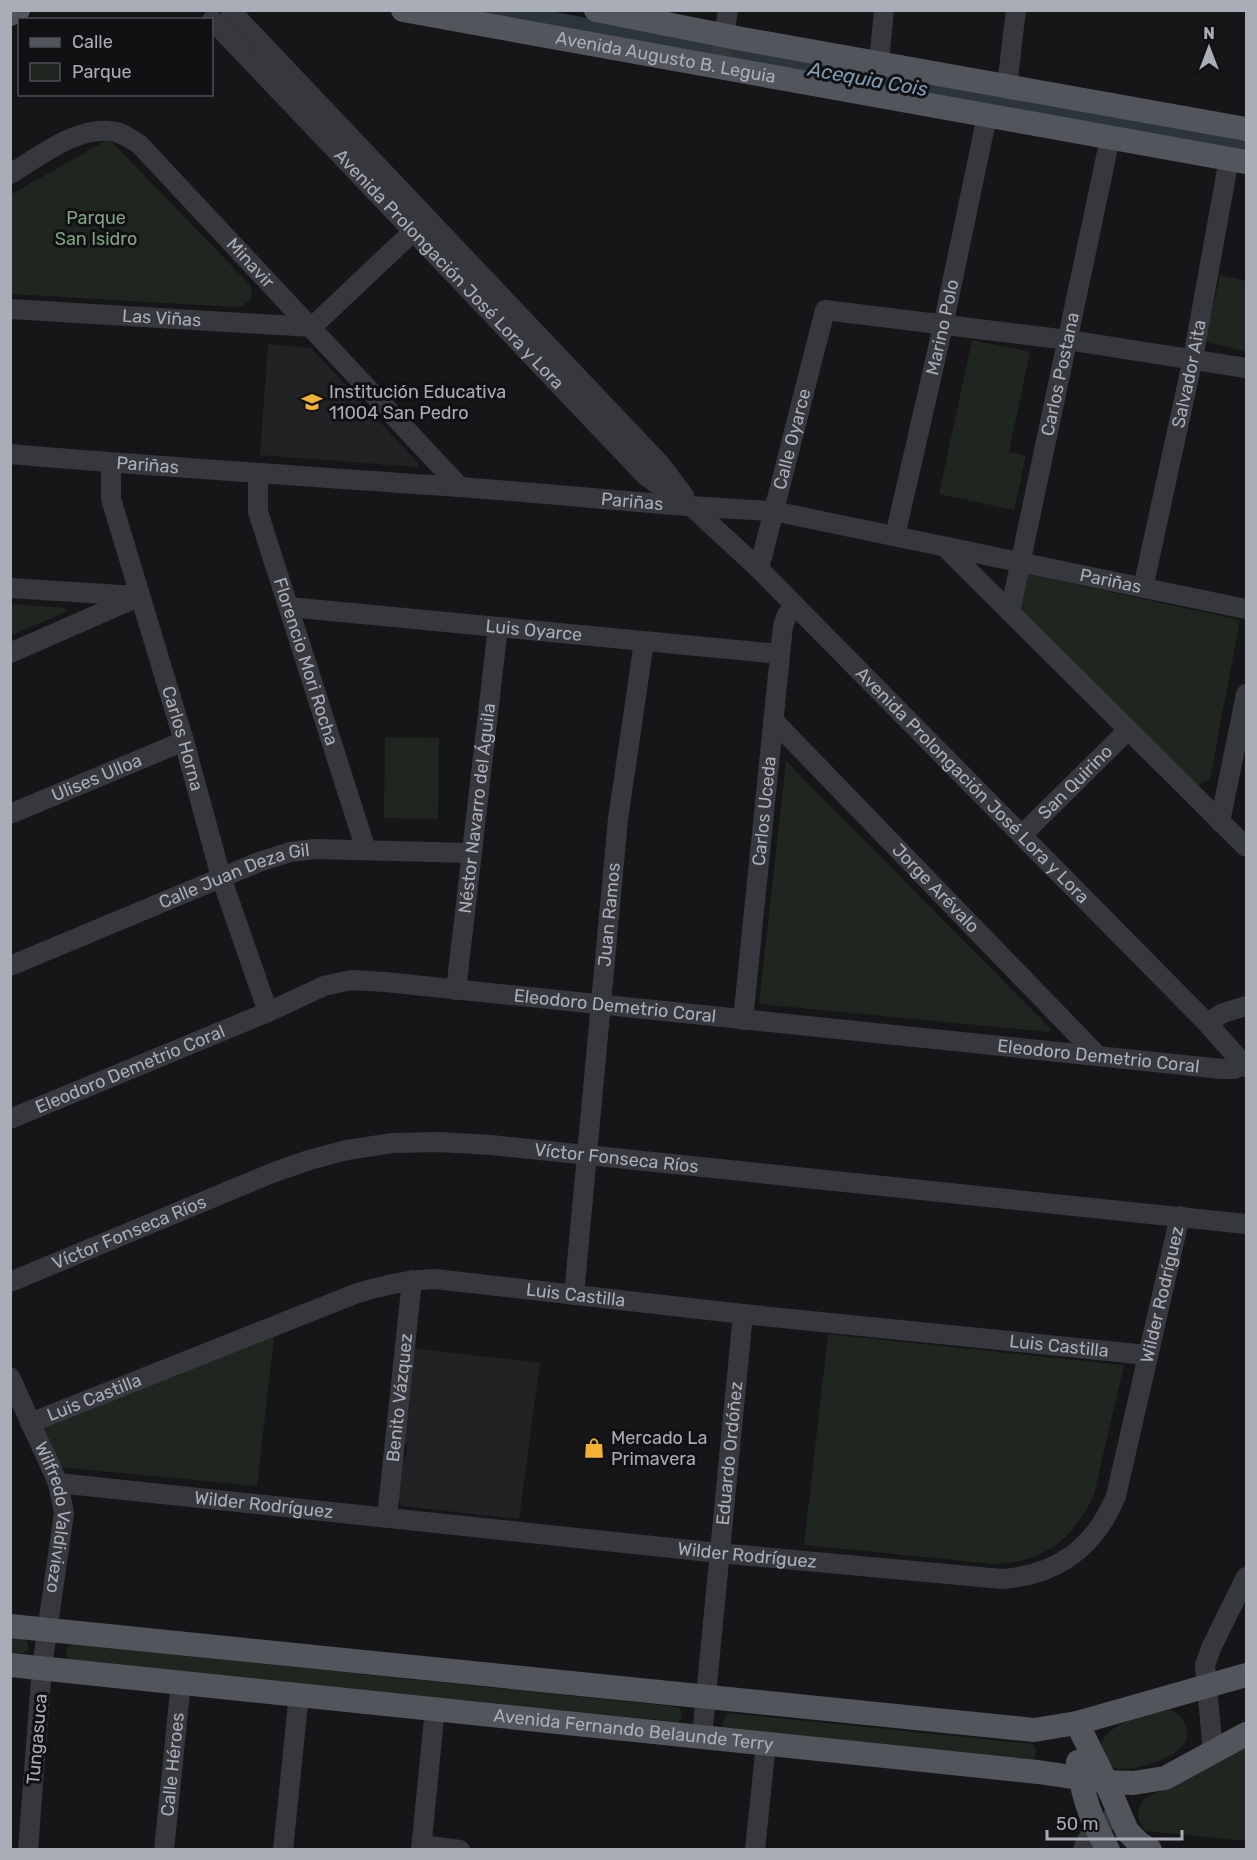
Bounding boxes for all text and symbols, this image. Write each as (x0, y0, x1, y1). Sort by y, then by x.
legend (18, 18, 213, 96)
north arrow (1179, 18, 1239, 78)
text: N (1203, 24, 1215, 43)
street label: Avenida Augusto B. Leguia (554, 27, 778, 88)
text: Calle (72, 31, 113, 53)
water label: Acequia Cois (805, 57, 930, 101)
text: Parque (72, 61, 132, 83)
street label: Avenida Prolongación José Lora y Lora (330, 144, 569, 394)
park label: Parque San Isidro (55, 207, 137, 250)
street label: Minavir (222, 233, 279, 293)
street label: Marino Polo (921, 277, 963, 377)
street label: Las Viñas (121, 305, 202, 331)
street label: Carlos Postana (1036, 310, 1084, 438)
street label: Salvador Aita (1167, 318, 1211, 430)
place label: Institución Educativa 11004 San Pedro (329, 381, 506, 424)
street label: Calle Oyarce (769, 386, 816, 492)
school or university icon: Institución Educativa 11004 San Pedro (300, 390, 324, 414)
street label: Pariñas (116, 452, 180, 478)
street label: Pariñas (600, 488, 664, 515)
street label: Pariñas (1078, 564, 1144, 598)
street label: Florencio Mori Rocha (269, 575, 343, 748)
street label: Luis Oyarce (485, 615, 583, 646)
street label: Avenida Prolongación José Lora y Lora (851, 662, 1094, 908)
street label: Carlos Horna (157, 683, 208, 793)
street label: Néstor Navarro del Águila (454, 702, 500, 915)
street label: San Quirino (1033, 741, 1117, 824)
street label: Ulises Ulloa (48, 749, 145, 806)
street label: Carlos Uceda (748, 755, 781, 867)
street label: Calle Juan Deza Gil (155, 839, 311, 914)
street label: Jorge Arévalo (887, 839, 984, 938)
street label: Juan Ramos (593, 861, 625, 968)
street label: Eleodoro Demetrio Coral (513, 984, 717, 1027)
street label: Eleodoro Demetrio Coral (32, 1020, 228, 1118)
street label: Eleodoro Demetrio Coral (996, 1035, 1201, 1078)
street label: Víctor Fonseca Ríos (533, 1139, 700, 1178)
street label: Víctor Fonseca Ríos (49, 1191, 210, 1274)
street label: Wilder Rodríguez (1136, 1224, 1188, 1365)
street label: Luis Castilla (525, 1278, 627, 1312)
street label: Luis Castilla (1008, 1330, 1110, 1362)
street label: Benito Vázquez (382, 1332, 417, 1463)
street label: Luis Castilla (44, 1369, 145, 1426)
street label: Eduardo Ordóñez (712, 1380, 747, 1526)
place label: Mercado La Primavera (611, 1427, 707, 1470)
shop icon: Mercado La Primavera (582, 1436, 606, 1460)
street label: Wilfredo Valdiviezo (30, 1438, 75, 1595)
street label: Wilder Rodríguez (193, 1487, 334, 1523)
street label: Wilder Rodríguez (677, 1538, 818, 1573)
street label: Tungasuca (22, 1693, 52, 1785)
street label: Avenida Fernando Belaunde Terry (492, 1704, 775, 1755)
street label: Calle Héroes (156, 1711, 189, 1818)
scale bar (1047, 1803, 1182, 1841)
text: 50 m (1056, 1813, 1099, 1835)

